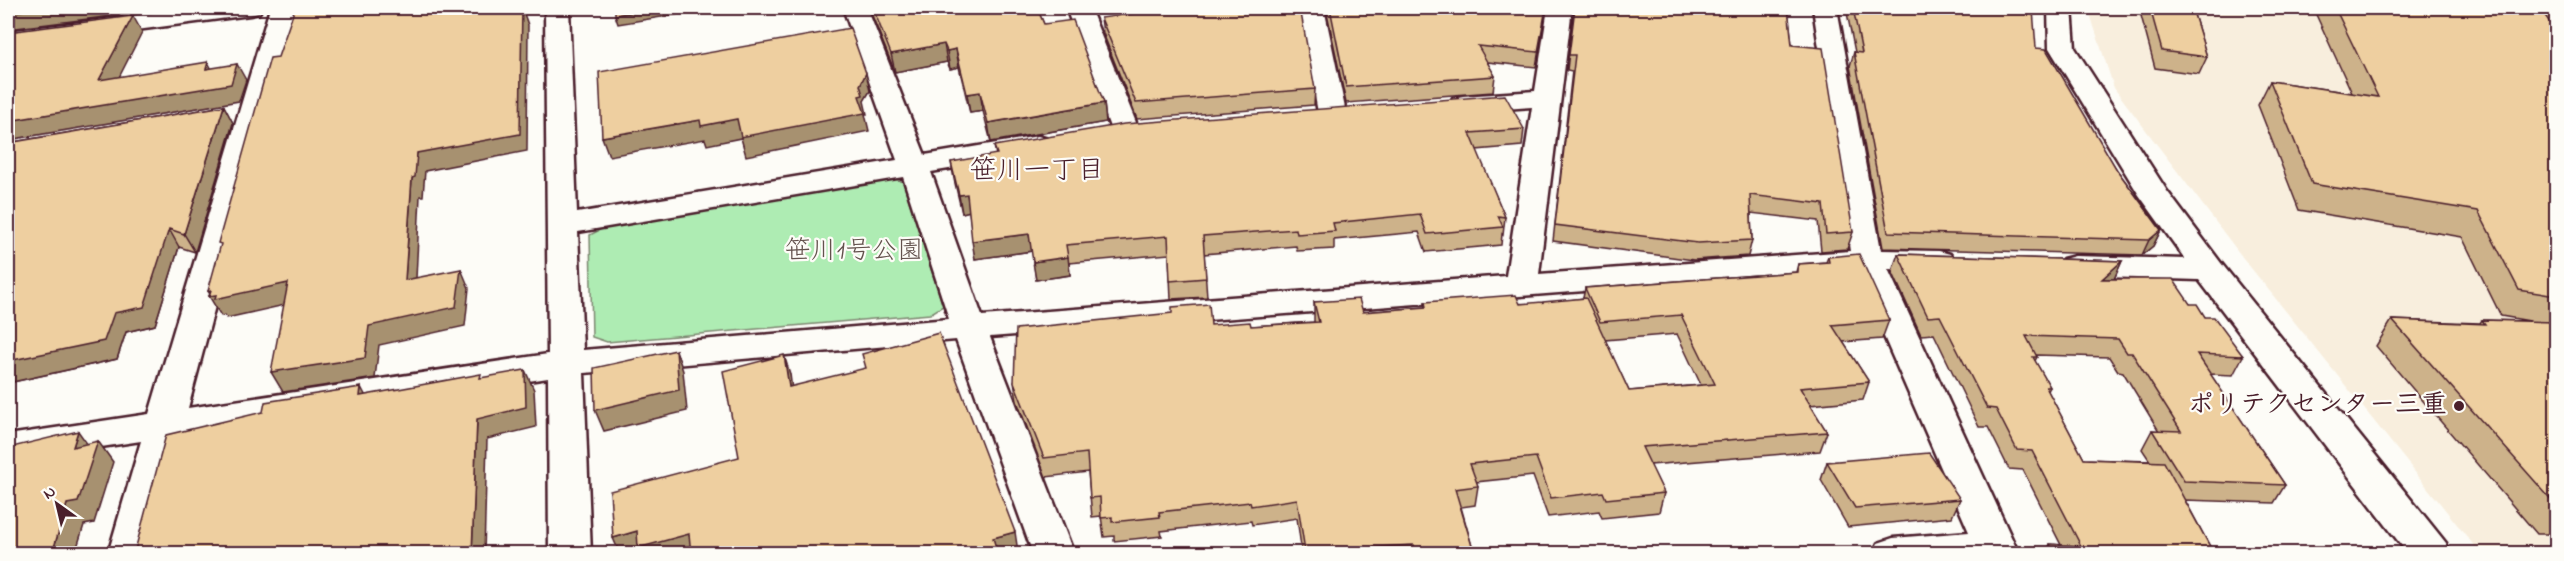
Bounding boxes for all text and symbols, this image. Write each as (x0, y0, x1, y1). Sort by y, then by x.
district label: 笹川一丁目 (970, 152, 1105, 191)
park label: 笹川1号公園 (785, 233, 923, 271)
place label: ポリテクセンター三重 (2188, 387, 2447, 425)
marker: ポリテクセンター三重 (2452, 399, 2466, 413)
north arrow (27, 474, 87, 534)
text: N (39, 480, 61, 506)

